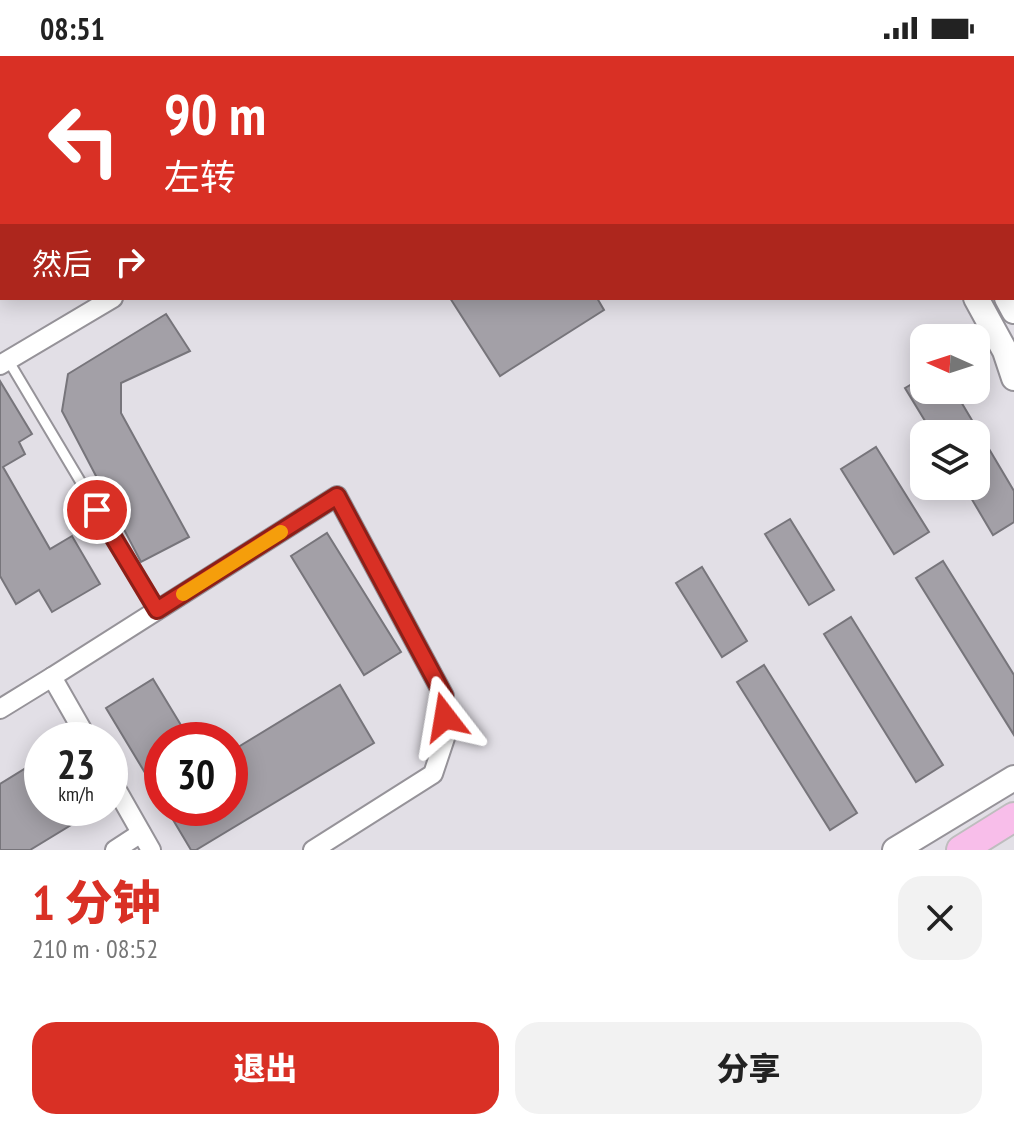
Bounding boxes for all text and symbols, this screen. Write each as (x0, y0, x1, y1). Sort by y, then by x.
text: 08:51 (40, 9, 105, 48)
text: 90 m (164, 78, 266, 150)
icon: left (32, 88, 136, 192)
text: 左转 (164, 153, 236, 200)
icon: right (108, 240, 152, 284)
text: 然后 (32, 244, 92, 283)
north arrow (910, 324, 990, 404)
map controls (910, 324, 990, 500)
button: layers (910, 420, 990, 500)
pin (63, 476, 131, 544)
icon: arrive (75, 488, 119, 532)
position arrow (403, 675, 487, 759)
speed limit sign: 30 (144, 722, 248, 826)
text: 23 (57, 738, 95, 790)
text: km/h (58, 781, 94, 807)
text: 1 分钟 (32, 871, 161, 933)
button: close (898, 876, 982, 960)
text: 210 m · 08:52 (32, 932, 158, 965)
button: 退出 (32, 1022, 499, 1114)
button: 分享 (515, 1022, 982, 1114)

